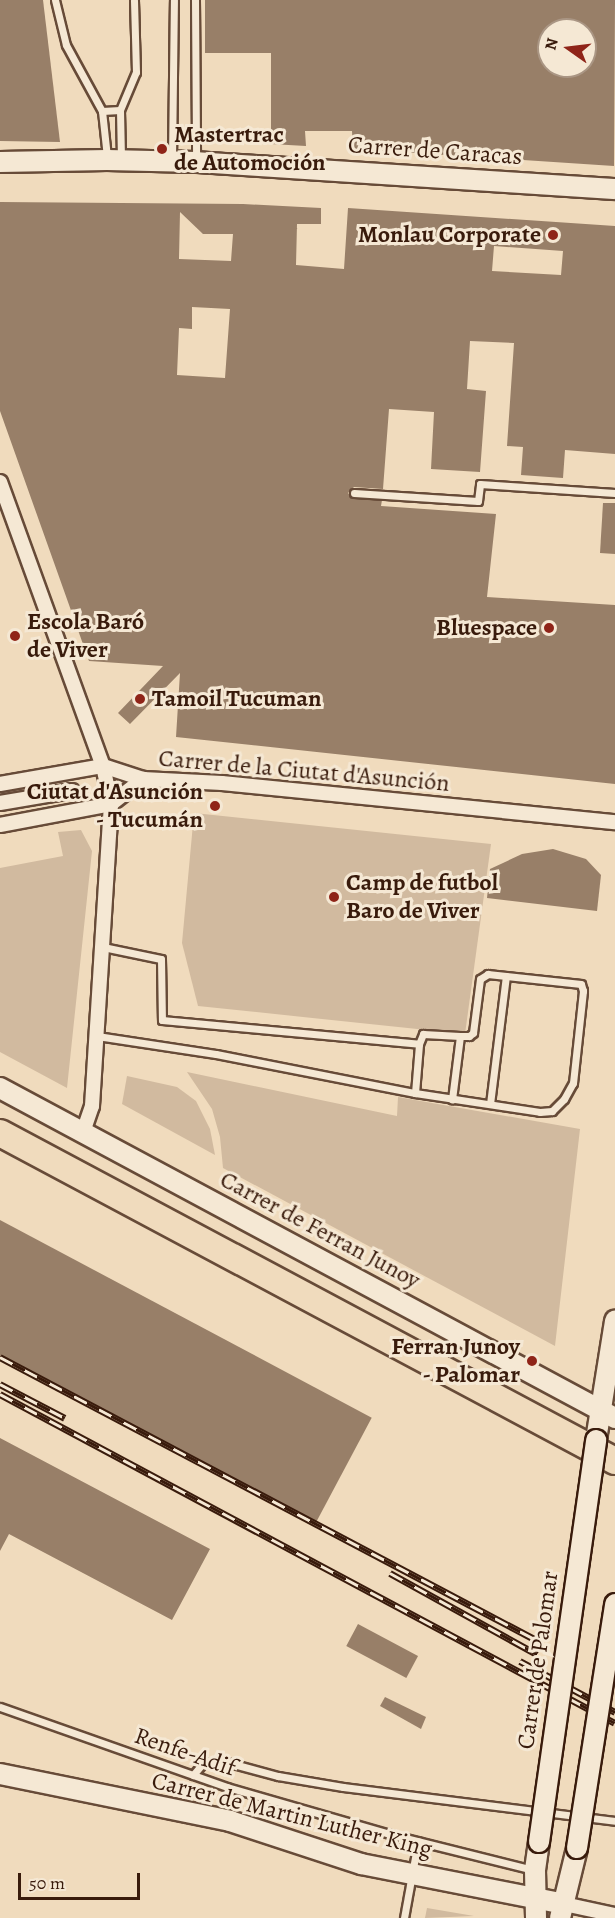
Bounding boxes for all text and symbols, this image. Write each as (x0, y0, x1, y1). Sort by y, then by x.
north arrow (537, 18, 597, 78)
text: N (539, 36, 564, 52)
place label: Mastertrac de Automoción (174, 121, 326, 177)
street label: Carrer de Caracas (347, 131, 523, 171)
marker: Mastertrac de Automoción (155, 142, 169, 156)
place label: Monlau Corporate (358, 221, 541, 249)
marker: Monlau Corporate (546, 228, 560, 242)
place label: Escola Baró de Viver (27, 608, 144, 664)
place label: Bluespace (436, 614, 537, 642)
marker: Bluespace (542, 621, 556, 635)
marker: Escola Baró de Viver (8, 629, 22, 643)
place label: Tamoil Tucuman (152, 685, 321, 713)
marker: Tamoil Tucuman (133, 692, 147, 706)
street label: Carrer de la Ciutat d'Asunción (157, 744, 451, 798)
place label: Ciutat d'Asunción - Tucumán (27, 778, 203, 834)
marker: Ciutat d'Asunción - Tucumán (208, 799, 222, 813)
place label: Camp de futbol Baro de Viver (346, 869, 498, 925)
marker: Camp de futbol Baro de Viver (327, 890, 341, 904)
street label: Carrer de Ferran Junoy (215, 1165, 425, 1295)
place label: Ferran Junoy - Palomar (391, 1333, 520, 1389)
marker: Ferran Junoy - Palomar (525, 1354, 539, 1368)
street label: Carrer de Palomar (511, 1569, 565, 1751)
street label: Renfe-Adif (131, 1721, 239, 1783)
street label: Carrer de Martin Luther King (149, 1766, 435, 1864)
scale bar (21, 1861, 142, 1899)
text: 50 m (29, 1871, 65, 1895)

